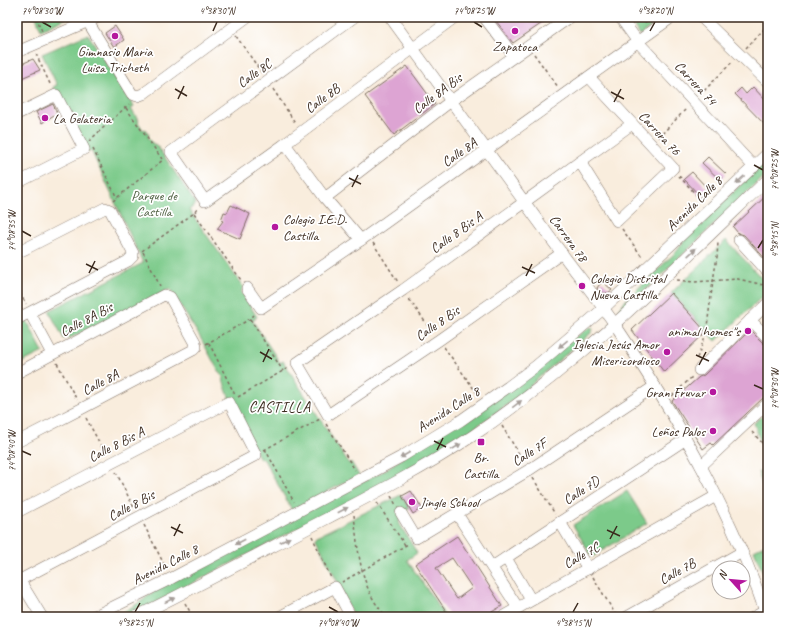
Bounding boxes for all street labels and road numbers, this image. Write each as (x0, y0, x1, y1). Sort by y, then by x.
street label: Calle 8C (234, 54, 276, 92)
street label: Carrera 74 (671, 58, 721, 110)
street label: Calle 8A Bis (409, 69, 466, 117)
street label: Calle 8B (302, 79, 344, 117)
street label: Carrera 76 (635, 108, 685, 159)
street label: Calle 8A (439, 134, 481, 170)
street label: Avenida Calle 8 (663, 171, 727, 234)
street label: Calle 8 Bis A (427, 207, 486, 257)
street label: Carrera 78 (546, 211, 592, 267)
street label: Calle 8A Bis (57, 298, 116, 340)
street label: Calle 8 Bis (412, 301, 464, 345)
street label: Calle 8A (79, 365, 122, 399)
street label: Avenida Calle 8 (414, 382, 484, 436)
street label: Calle 8 Bis A (85, 423, 148, 466)
street label: Calle 7F (509, 433, 553, 470)
street label: Calle 7D (560, 471, 604, 508)
street label: Calle 8 Bis (105, 486, 158, 525)
street label: Calle 7C (560, 538, 603, 572)
street label: Avenida Calle 8 (130, 540, 202, 588)
street label: Calle 7B (656, 554, 700, 588)

